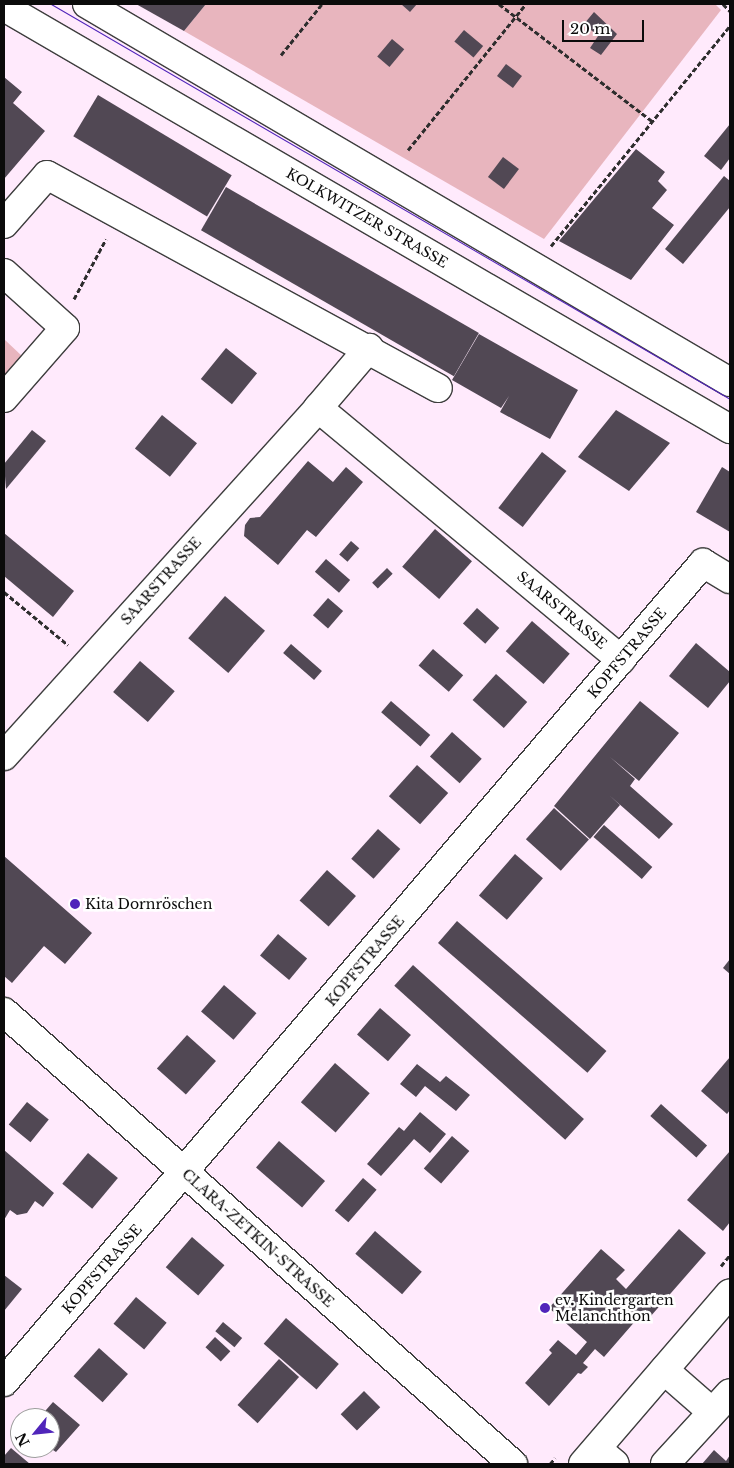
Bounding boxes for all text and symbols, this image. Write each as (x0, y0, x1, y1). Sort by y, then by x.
scale bar (564, 10, 646, 42)
text: 20 m (570, 19, 610, 38)
street label: KOLKWITZER STRASSE (283, 165, 451, 271)
street label: SAARSTRASSE (117, 534, 205, 628)
street label: SAARSTRASSE (514, 568, 610, 652)
street label: KOPFSTRASSE (584, 604, 670, 702)
place label: Kita Dornröschen (85, 896, 212, 912)
marker: Kita Dornröschen (69, 898, 81, 910)
street label: KOPFSTRASSE (322, 912, 408, 1010)
street label: CLARA-ZETKIN-STRASSE (179, 1165, 337, 1311)
street label: KOPFSTRASSE (59, 1221, 145, 1317)
place label: ev. Kindergarten Melanchthon (555, 1292, 674, 1324)
marker: ev. Kindergarten Melanchthon (539, 1302, 551, 1314)
north arrow (10, 1408, 60, 1458)
text: N (12, 1430, 34, 1450)

